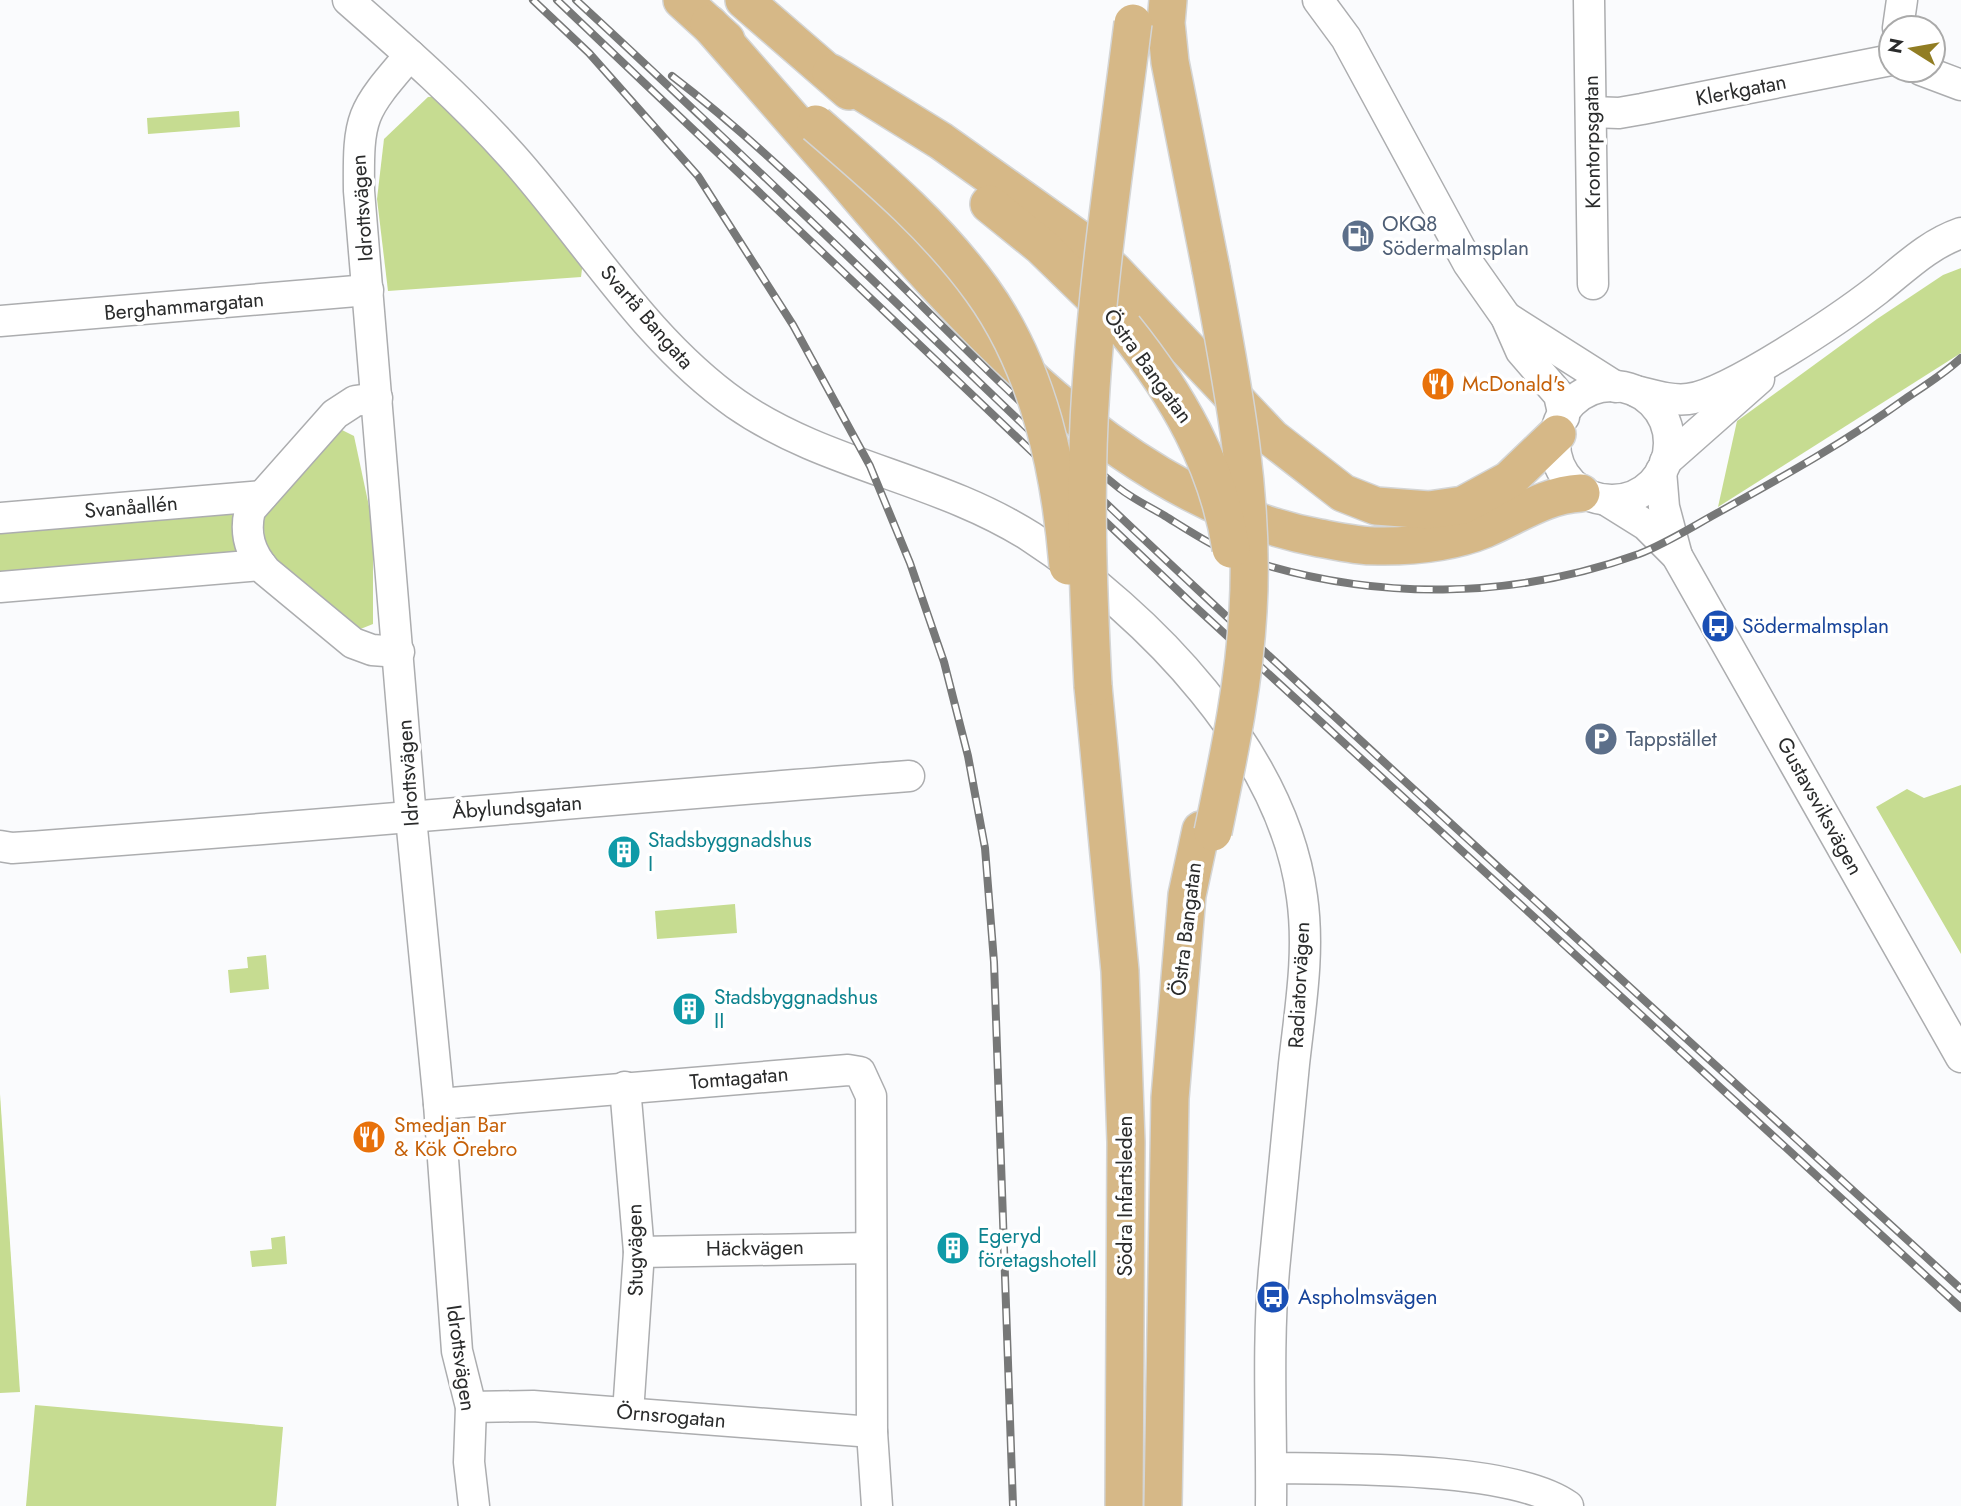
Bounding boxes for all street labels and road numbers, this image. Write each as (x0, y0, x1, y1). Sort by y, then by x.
street label: Klerkgatan (1693, 67, 1789, 113)
street label: Krontorpsgatan (1576, 75, 1608, 209)
street label: Idrottsvägen (343, 154, 381, 262)
street label: Svartå Bangata (593, 258, 701, 376)
street label: Berghammargatan (103, 284, 265, 328)
street label: Östra Bangatan (1096, 303, 1200, 429)
street label: Svanåallén (83, 488, 179, 526)
street label: Idrottsvägen (389, 719, 427, 827)
street label: Gustavsviksvägen (1770, 731, 1870, 881)
street label: Åbylundsgatan (451, 787, 583, 827)
street label: Östra Bangatan (1163, 860, 1209, 998)
street label: Radiatorvägen (1281, 921, 1317, 1049)
street label: Tomtagatan (688, 1059, 790, 1097)
street label: Södra Infartsleden (1110, 1116, 1140, 1277)
street label: Stugvägen (619, 1203, 651, 1297)
street label: Häckvägen (706, 1232, 804, 1264)
street label: Idrottsvägen (439, 1303, 483, 1413)
street label: Örnsrogatan (615, 1396, 727, 1436)

